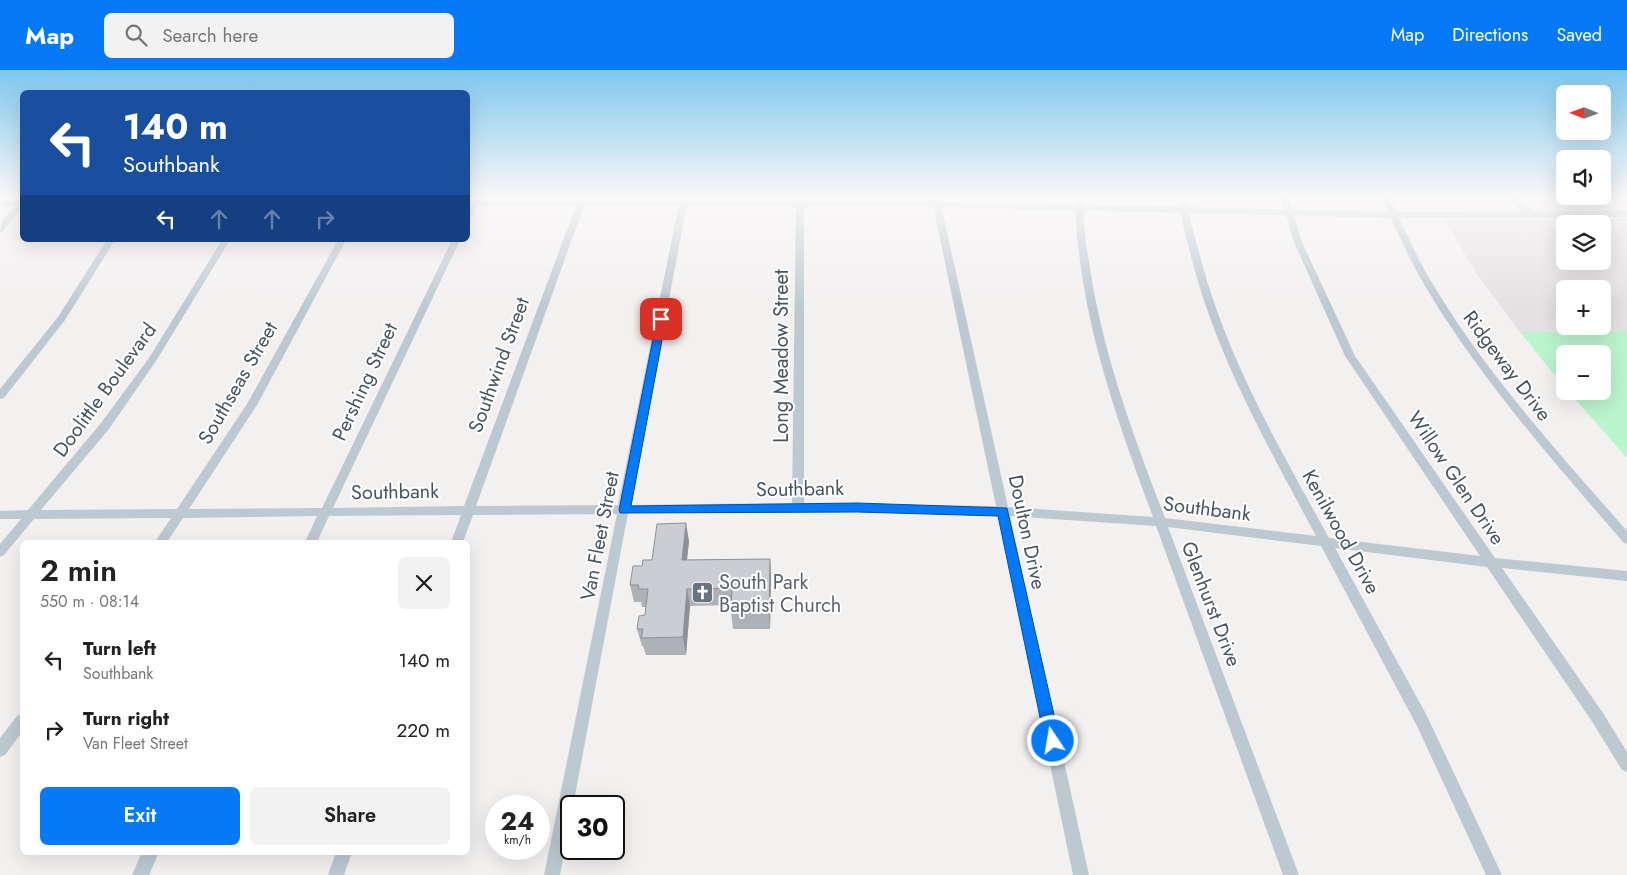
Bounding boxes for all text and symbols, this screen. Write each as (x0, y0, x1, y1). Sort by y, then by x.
search box (104, 13, 454, 58)
text: Map (25, 18, 74, 53)
icon: search (122, 21, 150, 49)
text: Search here (162, 22, 258, 49)
text: Map (1391, 22, 1424, 48)
text: Directions (1452, 22, 1528, 48)
text: Saved (1556, 22, 1602, 48)
north arrow (1556, 85, 1611, 140)
map controls (1556, 85, 1611, 400)
text: 140 m (123, 102, 228, 152)
icon: left (40, 110, 105, 175)
text: Southbank (123, 148, 220, 180)
button: sound (1556, 150, 1611, 205)
icon: left (152, 205, 180, 233)
icon: ahead (205, 205, 233, 233)
icon: ahead (258, 205, 286, 233)
icon: right (311, 205, 339, 233)
button: layers (1556, 215, 1611, 270)
street label: Long Meadow Street (767, 269, 796, 443)
button: + (1556, 280, 1611, 335)
street label: Southwind Street (461, 293, 537, 437)
pin (640, 298, 682, 340)
icon: arrive (647, 305, 675, 333)
street label: Ridgeway Drive (1456, 305, 1558, 427)
street label: Southseas Street (191, 316, 285, 450)
street label: Doolittle Boulevard (46, 317, 164, 463)
street label: Pershing Street (325, 318, 405, 446)
button: − (1556, 345, 1611, 400)
street label: Willow Glen Drive (1400, 405, 1512, 551)
street label: Kenilwood Drive (1295, 464, 1387, 600)
street label: Van Fleet Street (573, 469, 627, 603)
street label: Doulton Drive (1001, 472, 1053, 592)
street label: Southbank (756, 474, 844, 504)
street label: Southbank (351, 477, 439, 507)
street label: Southbank (1162, 489, 1253, 529)
street label: Glenhurst Drive (1174, 537, 1248, 671)
text: 2 min (40, 549, 117, 592)
button: close (398, 557, 450, 609)
place label: South Park Baptist Church (719, 568, 841, 620)
church icon: South Park Baptist Church (691, 581, 715, 605)
text: 550 m · 08:14 (40, 590, 139, 613)
text: Turn left (83, 635, 156, 662)
icon: left (40, 646, 68, 674)
text: 140 m (398, 647, 450, 674)
text: Southbank (83, 662, 153, 685)
text: Turn right (83, 705, 169, 732)
position arrow (1026, 714, 1078, 766)
icon: right (40, 716, 68, 744)
text: 220 m (396, 717, 450, 744)
text: Van Fleet Street (83, 732, 188, 755)
button: Exit (40, 787, 240, 845)
button: Share (250, 787, 450, 845)
speed limit sign: 30 (560, 795, 625, 860)
text: 24 (501, 803, 534, 839)
text: km/h (504, 831, 531, 849)

